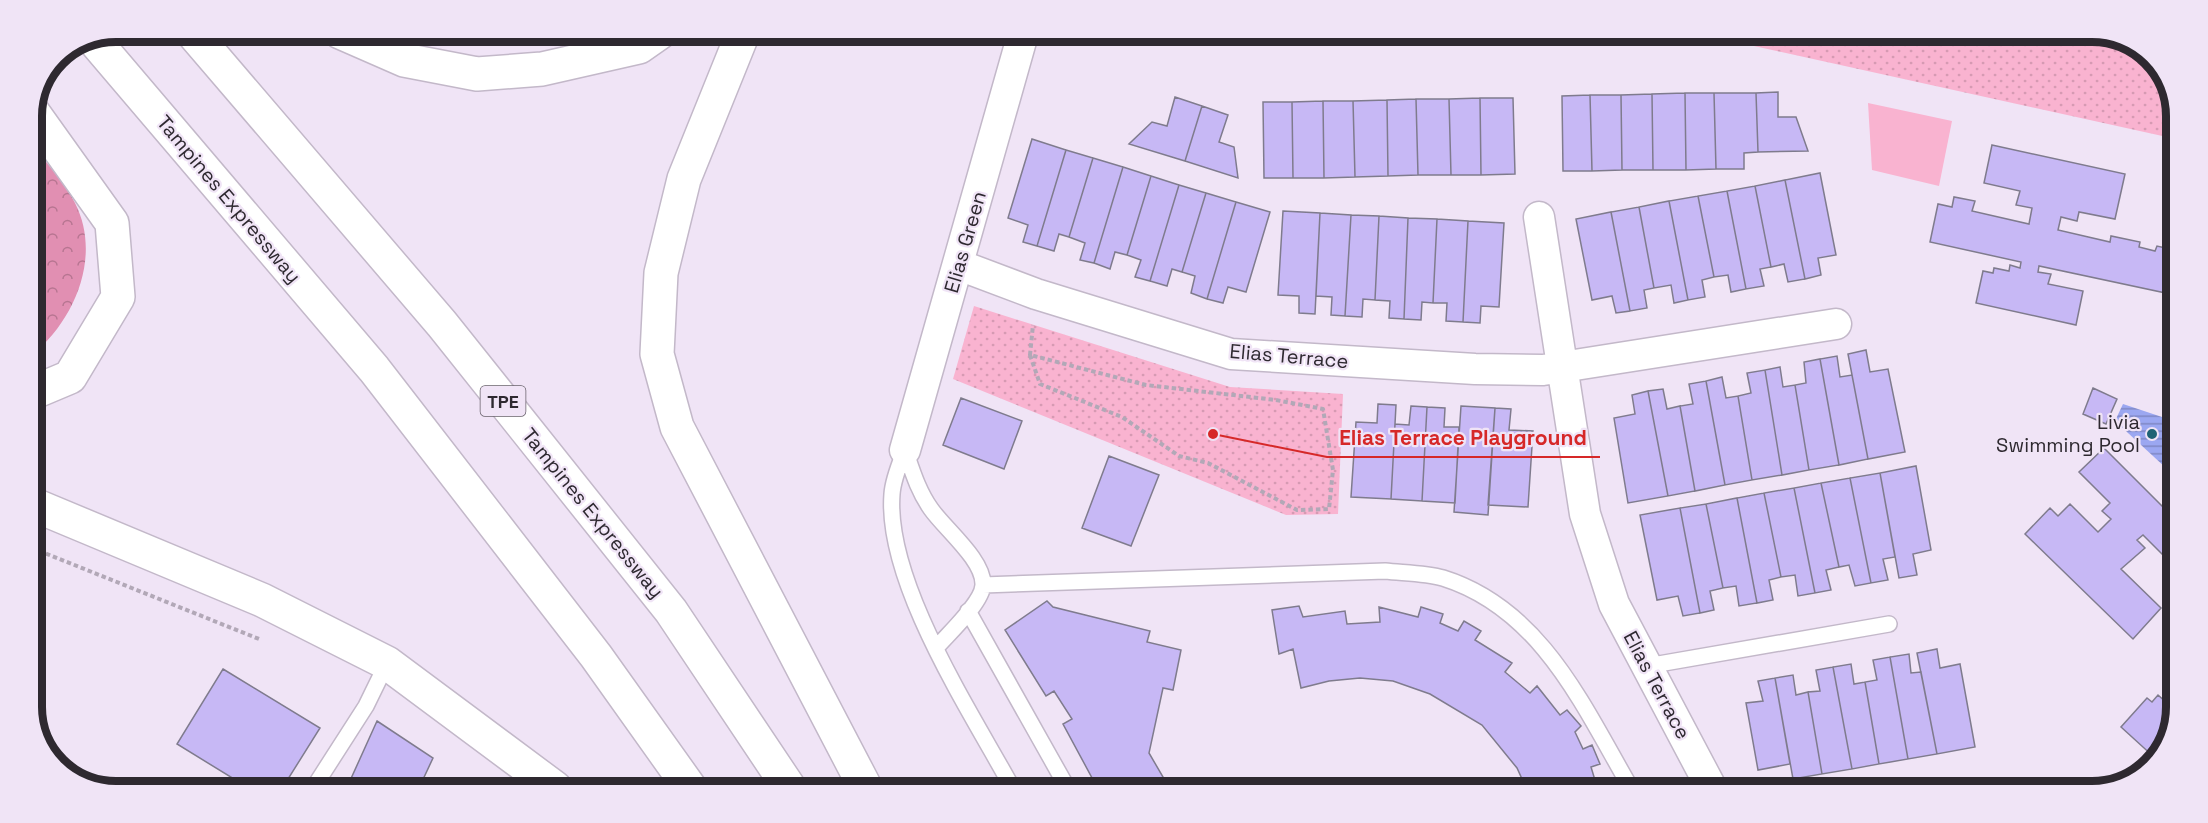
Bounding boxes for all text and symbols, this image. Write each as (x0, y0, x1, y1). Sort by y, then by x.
street label: Tampines Expressway (151, 110, 307, 288)
street label: Elias Green (938, 188, 992, 296)
street label: Elias Terrace (1229, 338, 1349, 374)
road number: TPE (480, 386, 526, 416)
place label: Livia Swimming Pool (1996, 409, 2140, 458)
callout: Elias Terrace Playground (1327, 418, 1600, 457)
street label: Tampines Expressway (516, 423, 670, 603)
text: Elias Terrace Playground (1339, 424, 1587, 451)
marker: Livia Swimming Pool (2145, 427, 2159, 441)
street label: Elias Terrace (1618, 626, 1696, 744)

